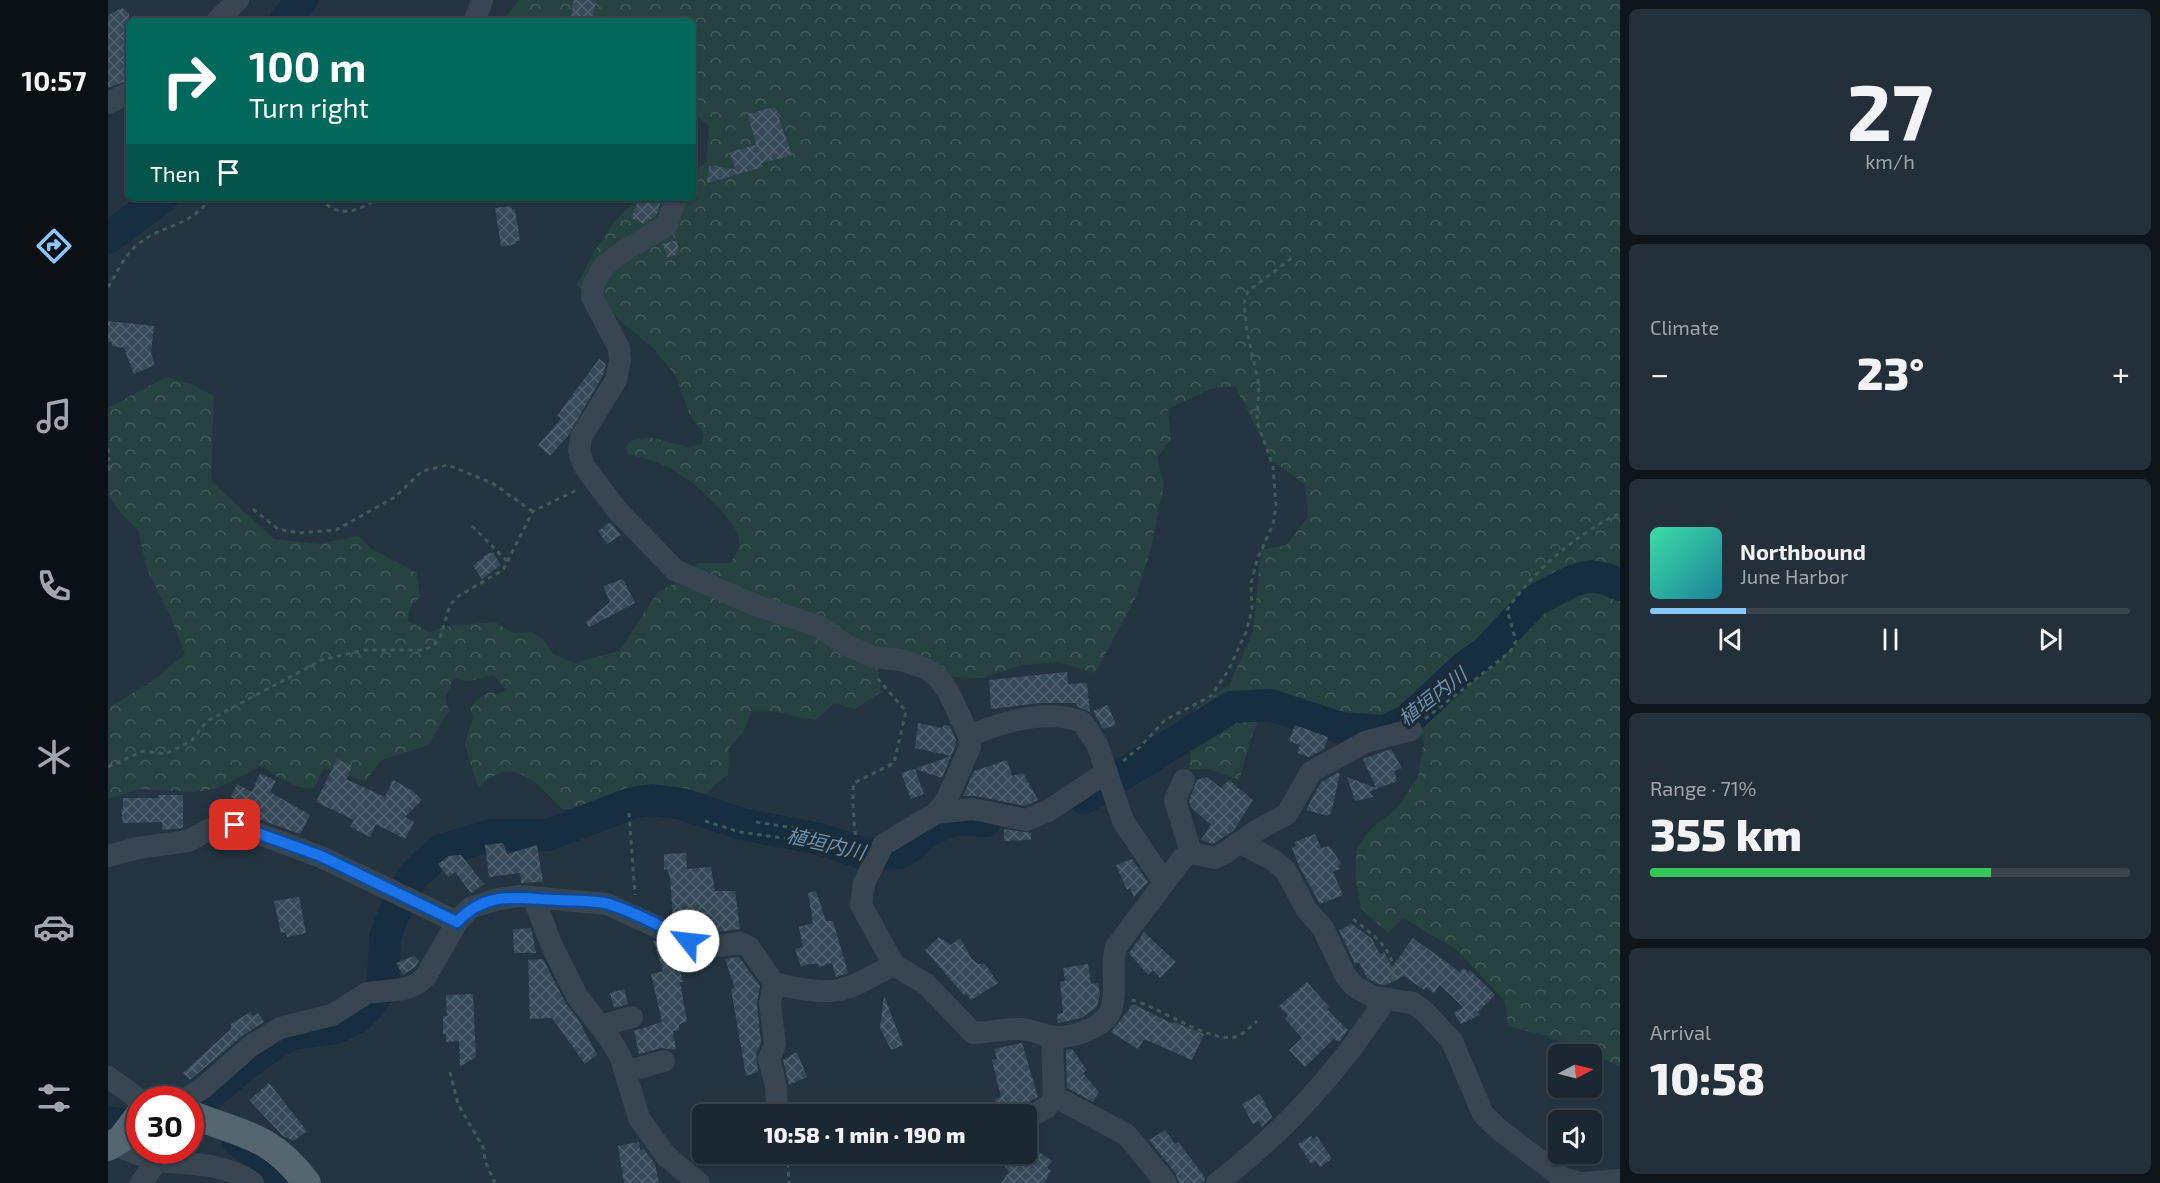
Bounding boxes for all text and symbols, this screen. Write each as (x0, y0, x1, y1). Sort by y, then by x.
text: 100 m (249, 40, 366, 90)
icon: right (150, 42, 228, 120)
text: 27 (1847, 63, 1933, 157)
text: 10:57 (22, 64, 86, 96)
text: Turn right (249, 91, 369, 123)
text: km/h (1865, 149, 1915, 173)
icon: arrive (212, 156, 245, 189)
text: Then (150, 160, 200, 186)
icon: directions (33, 225, 75, 267)
text: Climate (1650, 315, 1719, 339)
text: 23° (1857, 345, 1924, 399)
text: − (1650, 353, 1669, 393)
text: + (2112, 353, 2130, 393)
icon: music (33, 395, 75, 437)
text: Northbound (1740, 538, 1866, 564)
text: June Harbor (1740, 564, 1848, 588)
icon: phone (33, 565, 75, 607)
icon: previous (1714, 623, 1747, 656)
icon: pause (1874, 623, 1907, 656)
icon: next (2034, 623, 2067, 656)
water label: 植垣内川 (1393, 661, 1472, 730)
icon: climate (33, 736, 75, 778)
text: Range · 71% (1650, 776, 1757, 800)
pin (209, 799, 260, 850)
text: 355 km (1650, 806, 1802, 860)
icon: arrive (218, 808, 251, 841)
water label: 植垣内川 (784, 822, 870, 864)
icon: car (33, 906, 75, 948)
position arrow (656, 909, 720, 973)
text: Arrival (1650, 1020, 1711, 1044)
north arrow (1548, 1044, 1602, 1098)
map controls (1548, 1044, 1602, 1164)
text: 10:58 (1650, 1050, 1765, 1104)
icon: filters (33, 1077, 75, 1119)
speed limit sign: 30 (126, 1086, 204, 1164)
button: sound (1548, 1110, 1602, 1164)
text: 10:58 · 1 min · 190 m (764, 1121, 965, 1147)

